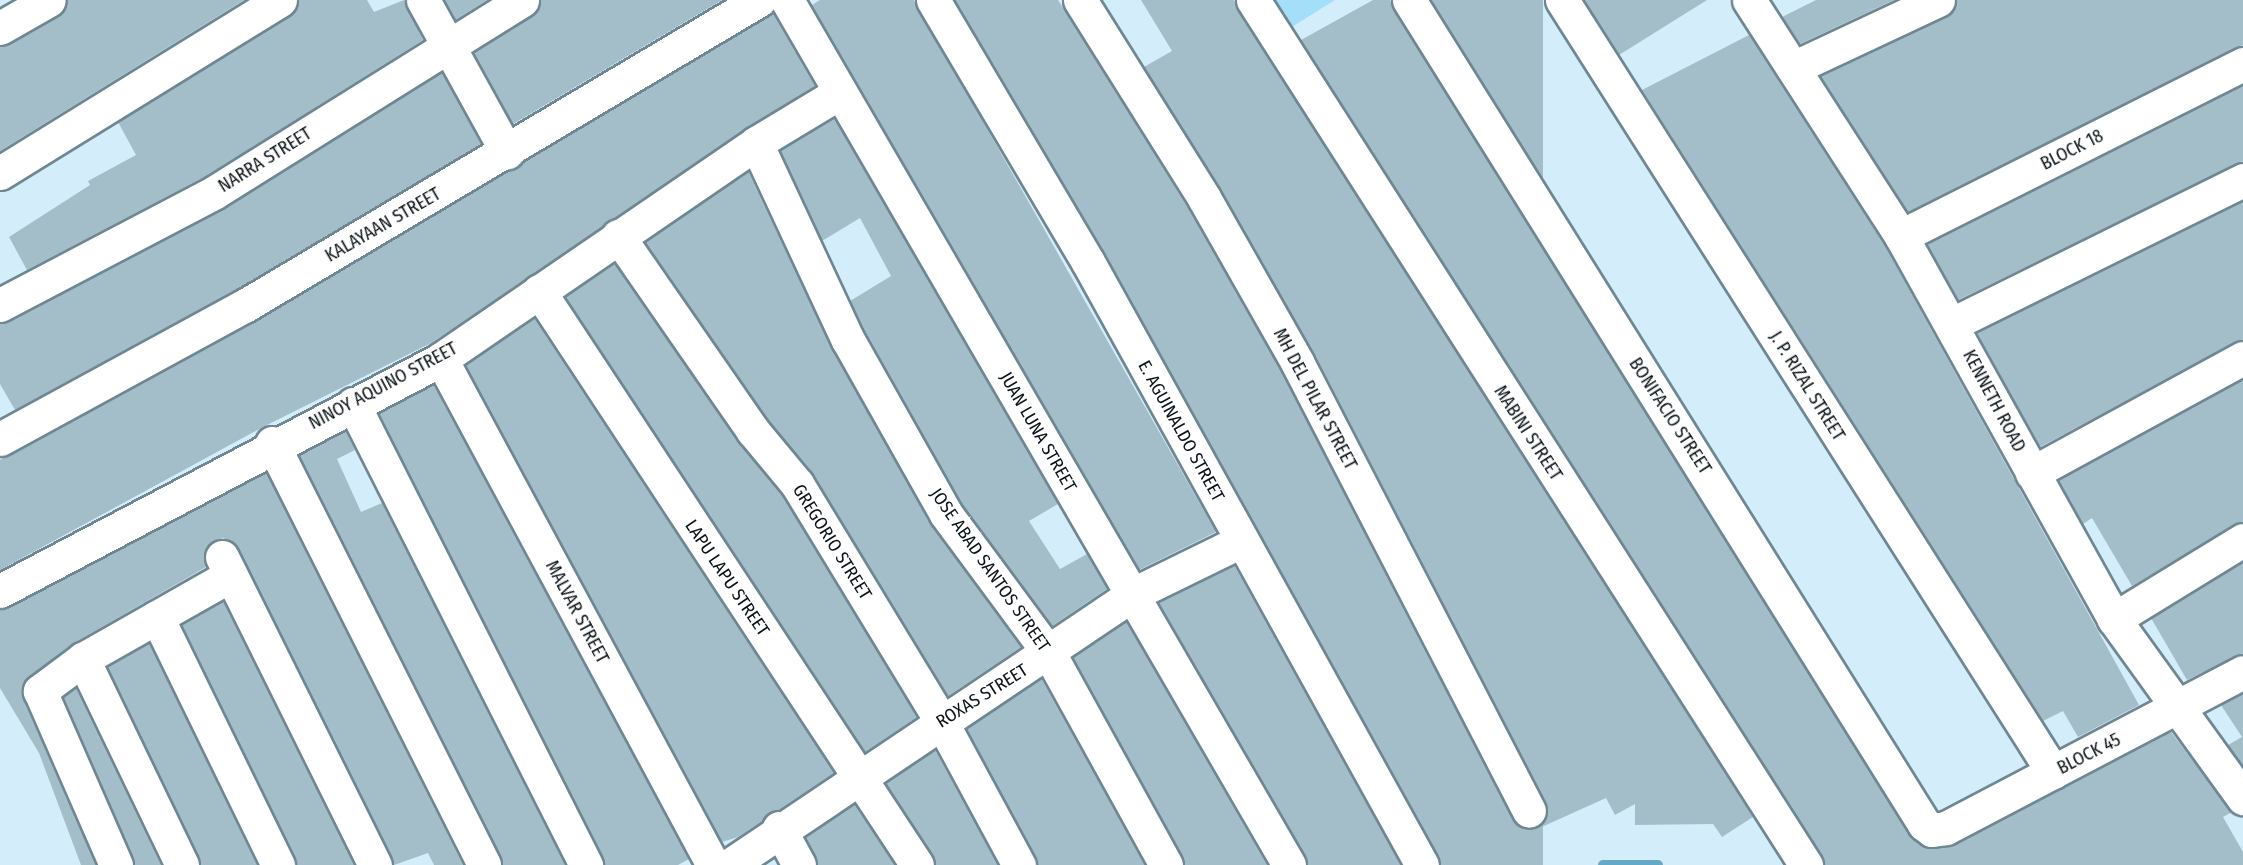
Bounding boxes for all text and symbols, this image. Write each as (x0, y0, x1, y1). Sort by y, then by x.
street label: NARRA STREET (214, 123, 316, 197)
street label: BLOCK 18 (2037, 125, 2107, 175)
street label: KALAYAAN STREET (321, 183, 445, 267)
street label: MH DEL PILAR STREET (1269, 325, 1361, 473)
street label: J. P. RIZAL STREET (1765, 327, 1849, 445)
street label: NINOY AQUINO STREET (305, 338, 461, 434)
street label: KENNETH ROAD (1958, 346, 2030, 456)
street label: BONIFACIO STREET (1624, 354, 1716, 478)
street label: E. AGUINALDO STREET (1133, 357, 1229, 505)
street label: JUAN LUNA STREET (995, 368, 1081, 496)
street label: MABINI STREET (1489, 382, 1567, 484)
street label: GREGORIO STREET (788, 480, 876, 604)
street label: JOSE ABAD SANTOS STREET (925, 484, 1055, 656)
street label: LAPU LAPU STREET (680, 516, 774, 640)
street label: MALVAR STREET (541, 557, 613, 667)
street label: ROXAS STREET (932, 659, 1032, 733)
street label: BLOCK 45 (2054, 729, 2124, 779)

